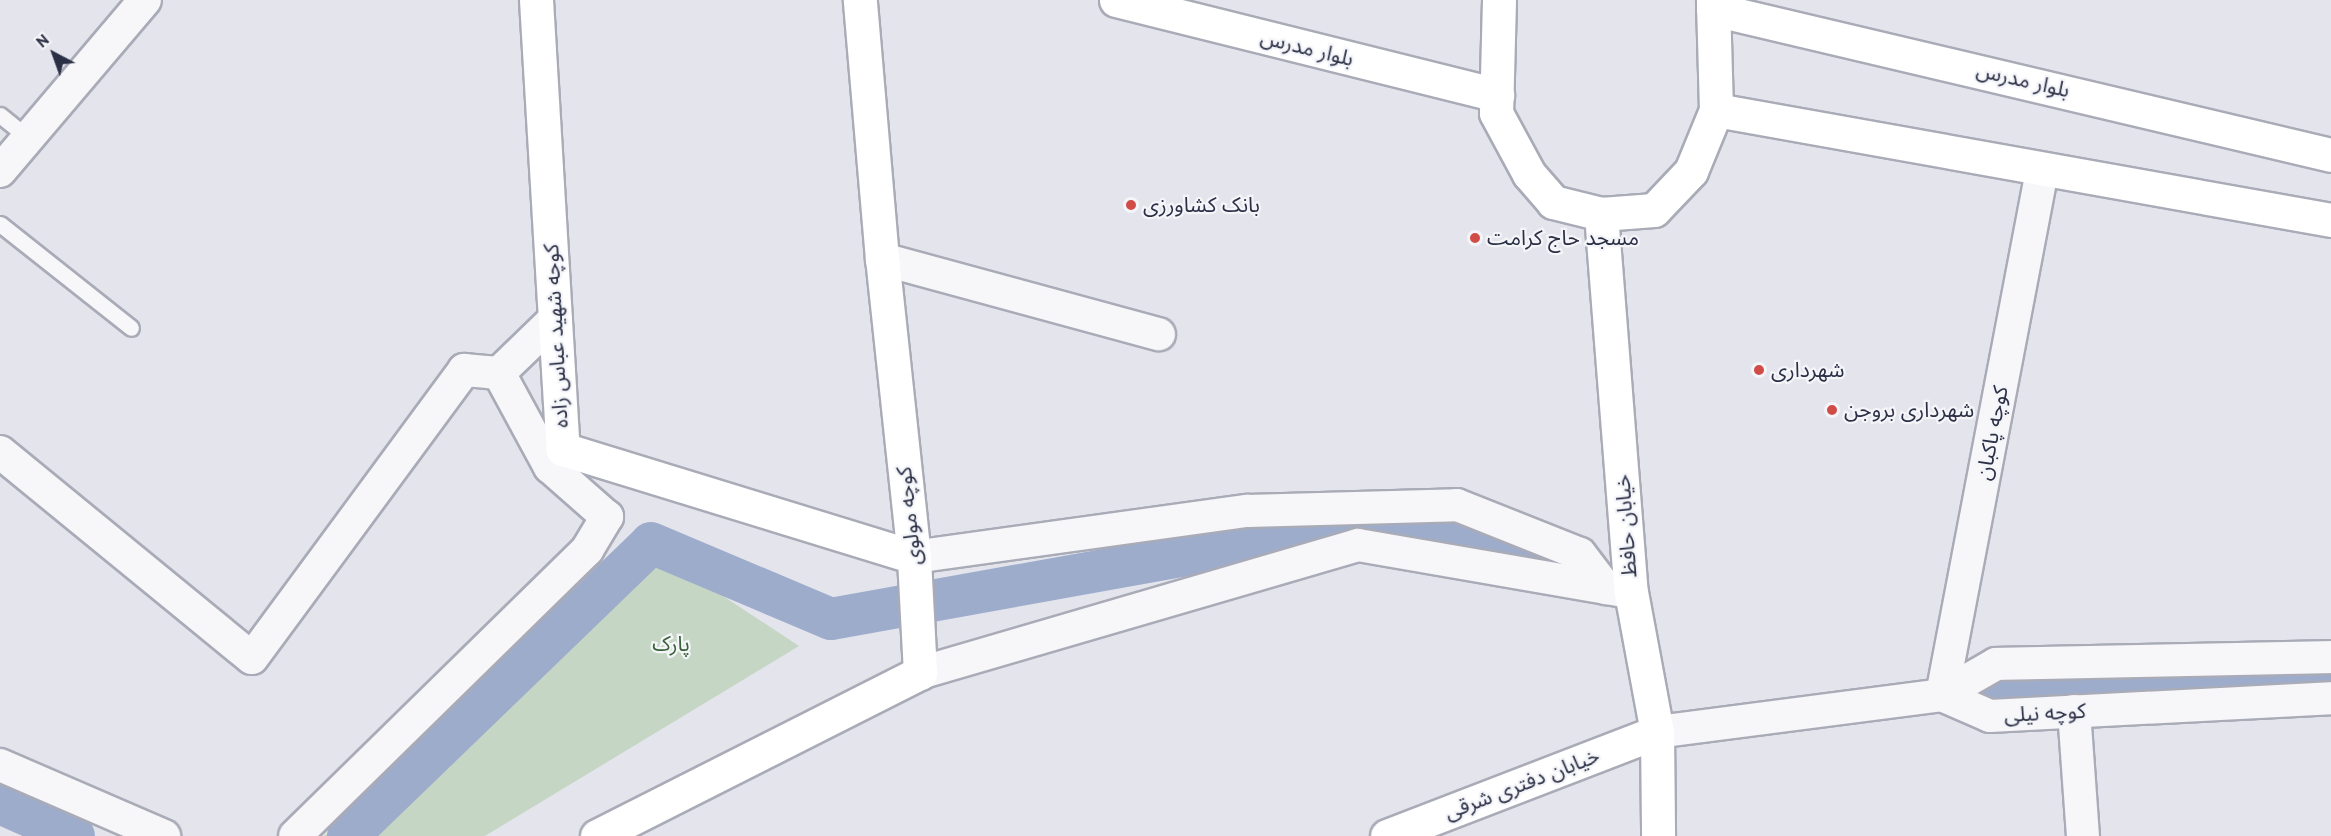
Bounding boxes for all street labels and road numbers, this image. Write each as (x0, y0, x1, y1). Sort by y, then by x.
street label: بلوار مدرس (1258, 24, 1356, 72)
street label: بلوار مدرس (1974, 57, 2072, 103)
street label: کوچه شهید عباس زاده (539, 243, 573, 429)
street label: کوچه پاکبان (1971, 384, 2013, 482)
street label: کوچه مولوی (891, 465, 927, 567)
street label: خیابان حافظ (1610, 474, 1642, 578)
street label: کوچه نیلی (2003, 698, 2087, 728)
street label: خیابان دفتری شرقی (1441, 743, 1603, 825)

